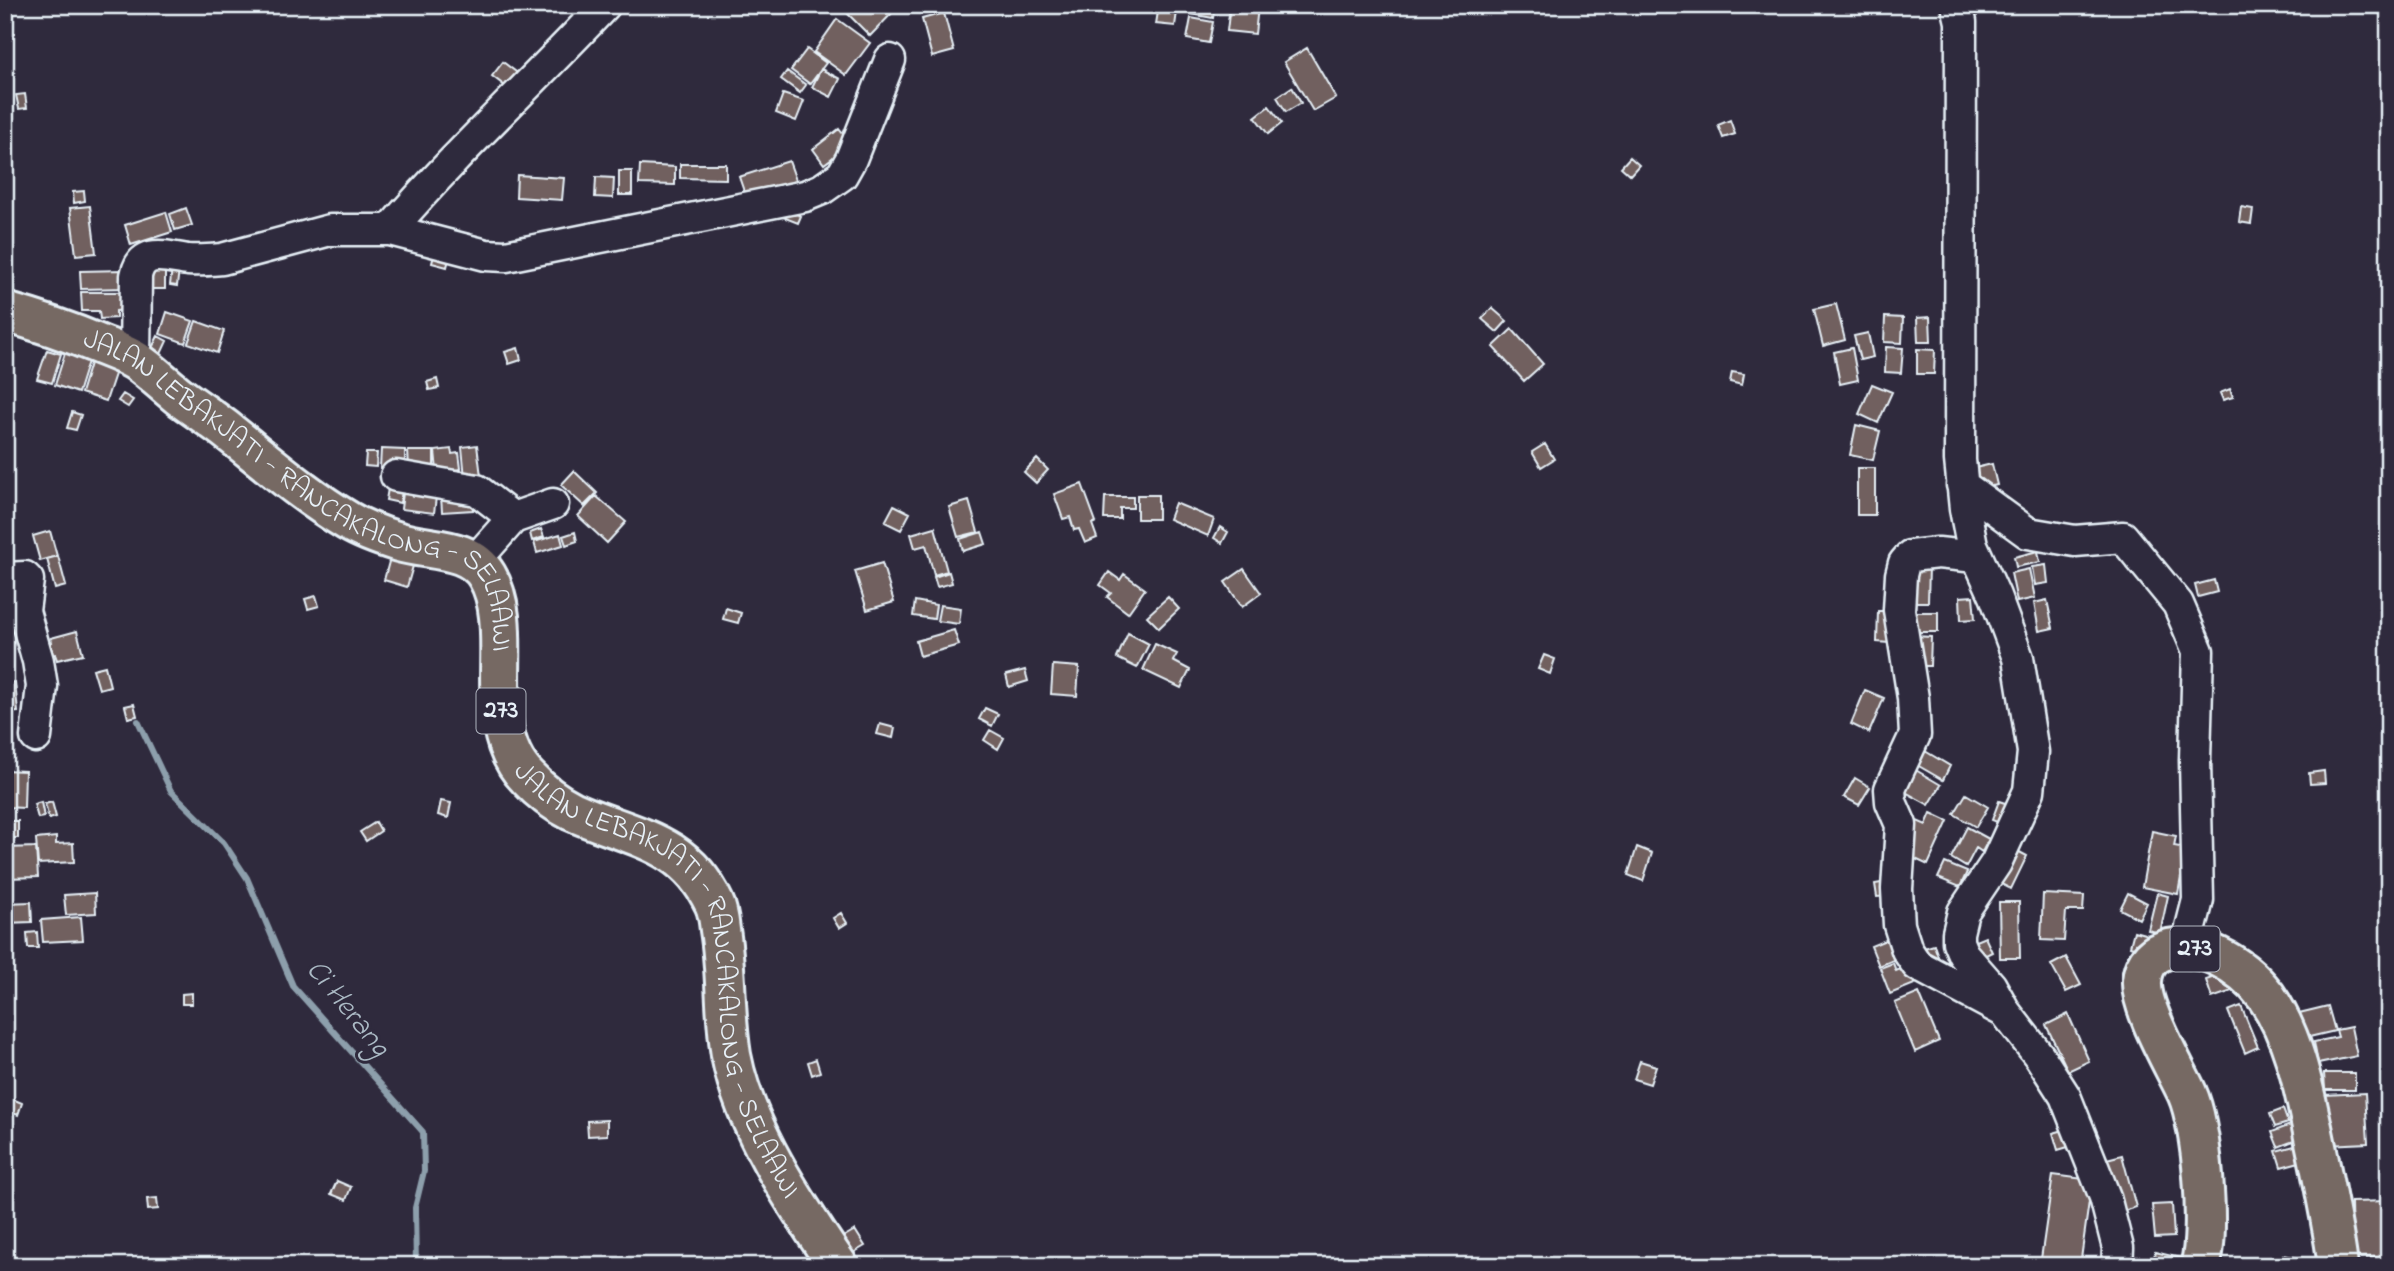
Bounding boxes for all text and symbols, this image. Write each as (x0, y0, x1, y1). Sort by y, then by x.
street label: JALAN LEBAKJATI - RANCAKALONG - SELAAWI (77, 319, 521, 652)
road number: 273 (476, 688, 526, 734)
street label: JALAN LEBAKJATI - RANCAKALONG - SELAAWI (502, 754, 810, 1207)
road number: 273 (2170, 926, 2220, 972)
water label: Ci Herang (294, 951, 400, 1068)

